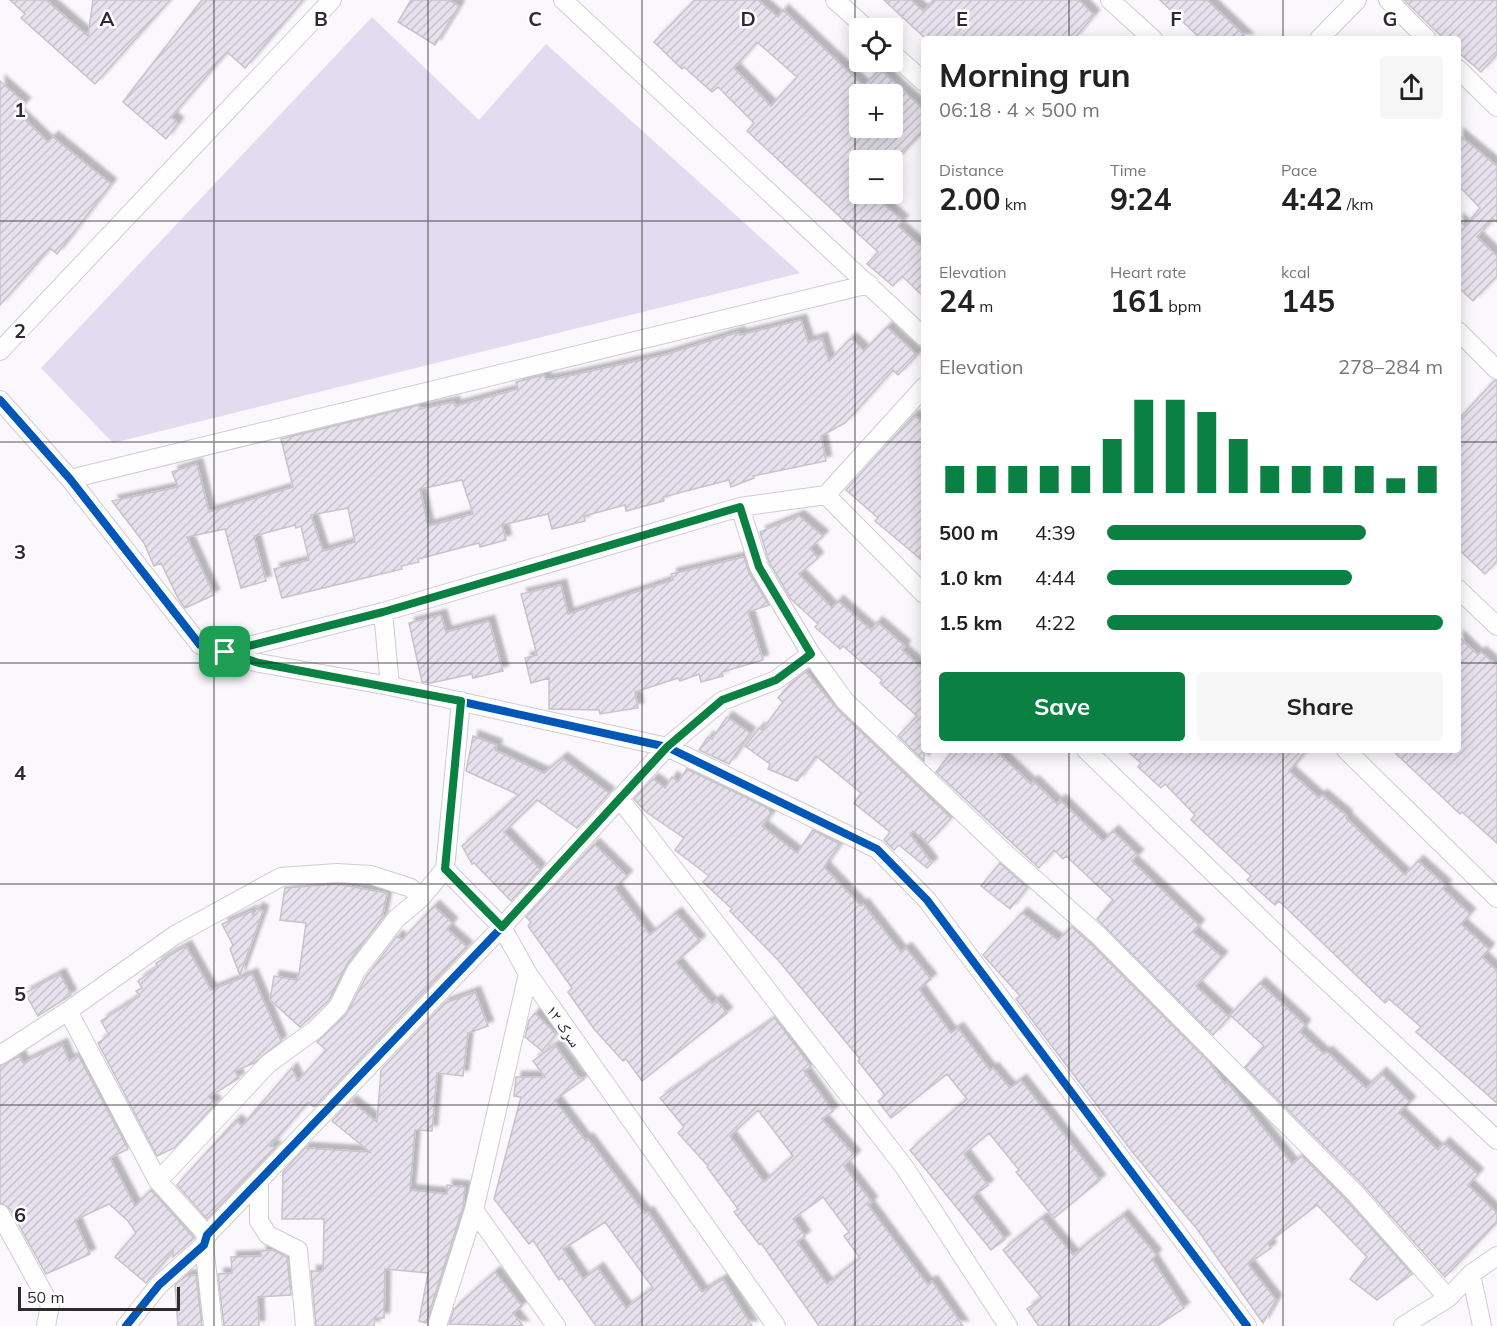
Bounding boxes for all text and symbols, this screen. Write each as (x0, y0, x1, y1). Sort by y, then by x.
text: A (100, 6, 115, 31)
text: B (314, 6, 328, 31)
text: C (528, 6, 542, 31)
text: D (740, 6, 756, 31)
text: E (956, 6, 968, 31)
text: F (1170, 6, 1182, 31)
text: G (1383, 6, 1397, 31)
map controls (849, 18, 903, 204)
button: locate (849, 18, 903, 72)
text: Morning run (939, 54, 1131, 95)
button: share (1380, 56, 1443, 119)
button: + (849, 84, 903, 138)
text: 1 (14, 97, 26, 122)
text: 06:18 · 4 × 500 m (939, 97, 1100, 122)
button: − (849, 150, 903, 204)
text: Distance (939, 160, 1004, 180)
text: Time (1110, 160, 1146, 180)
text: Pace (1281, 160, 1317, 180)
text: 2.00 (939, 180, 1000, 218)
text: 9:24 (1110, 180, 1171, 218)
text: 4:42 (1281, 180, 1342, 218)
text: km (1000, 194, 1027, 214)
text: /km (1342, 194, 1373, 214)
text: Elevation (939, 262, 1007, 282)
text: Heart rate (1110, 262, 1186, 282)
text: kcal (1281, 262, 1310, 282)
text: 24 (939, 282, 975, 320)
text: 161 (1110, 282, 1164, 320)
text: 145 (1281, 282, 1335, 320)
text: m (975, 296, 993, 316)
text: bpm (1164, 296, 1201, 316)
text: 2 (14, 318, 26, 343)
text: Elevation (939, 354, 1024, 379)
text: 278–284 m (1338, 354, 1443, 379)
text: 500 m (939, 520, 998, 545)
text: 4:39 (1035, 520, 1076, 545)
text: 3 (14, 539, 26, 564)
text: 1.0 km (939, 565, 1002, 590)
text: 4:44 (1035, 565, 1076, 590)
text: 1.5 km (939, 610, 1002, 635)
text: 4:22 (1035, 610, 1076, 635)
pin (199, 626, 250, 677)
icon: arrive (208, 635, 241, 668)
button: Save (939, 672, 1185, 741)
button: Share (1197, 672, 1443, 741)
text: 4 (14, 760, 26, 785)
text: 5 (14, 981, 26, 1006)
street label: سرک ۱۲ (542, 1001, 586, 1051)
text: 6 (14, 1202, 26, 1227)
scale bar (18, 1284, 180, 1312)
text: 50 m (27, 1287, 64, 1307)

